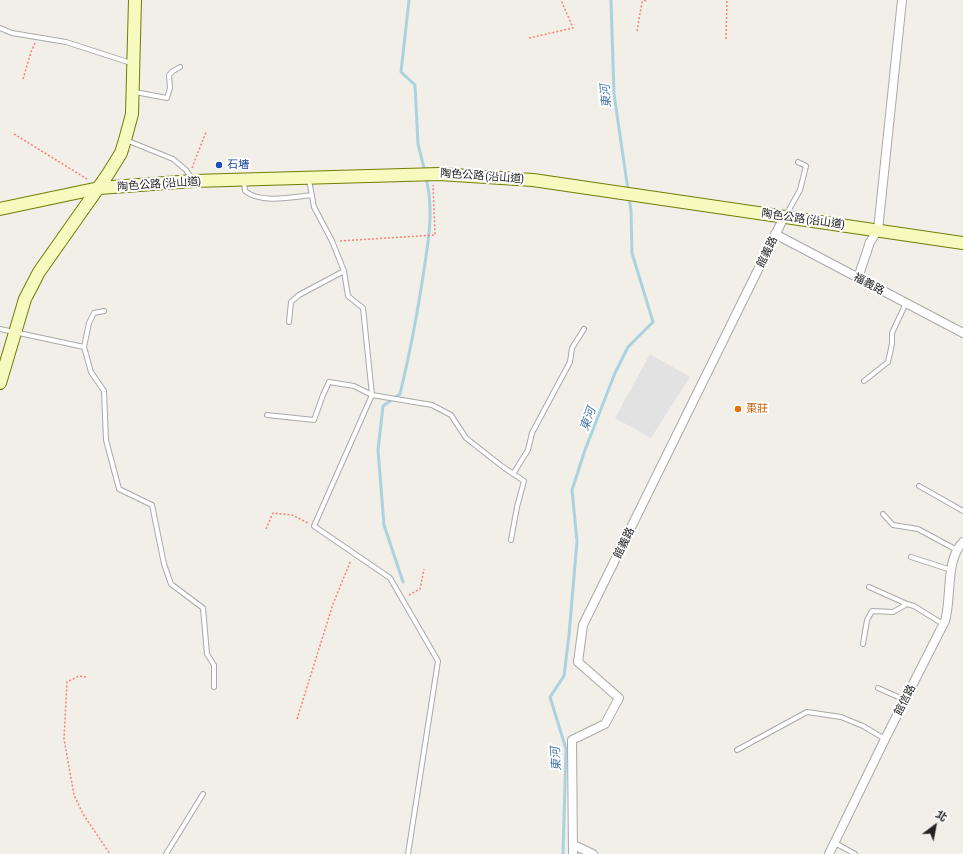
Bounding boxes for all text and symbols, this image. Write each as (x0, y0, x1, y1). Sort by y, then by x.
water label: 東河 (598, 83, 614, 109)
place label: 石墻 (227, 158, 249, 172)
marker: 石墻 (214, 160, 224, 170)
street label: 陶色公路 (沿山道) (440, 166, 524, 186)
street label: 陶色公路 (沿山道) (117, 174, 201, 194)
street label: 陶色公路 (沿山道) (761, 207, 845, 231)
street label: 館義路 (754, 234, 780, 270)
street label: 福義路 (851, 270, 887, 298)
place label: 棗莊 (746, 402, 768, 416)
marker: 棗莊 (733, 404, 743, 414)
water label: 東河 (577, 405, 599, 433)
street label: 館義路 (611, 525, 637, 561)
street label: 館信路 (892, 682, 918, 718)
water label: 東河 (548, 747, 564, 771)
north arrow (915, 806, 955, 846)
text: 北 (934, 808, 949, 824)

